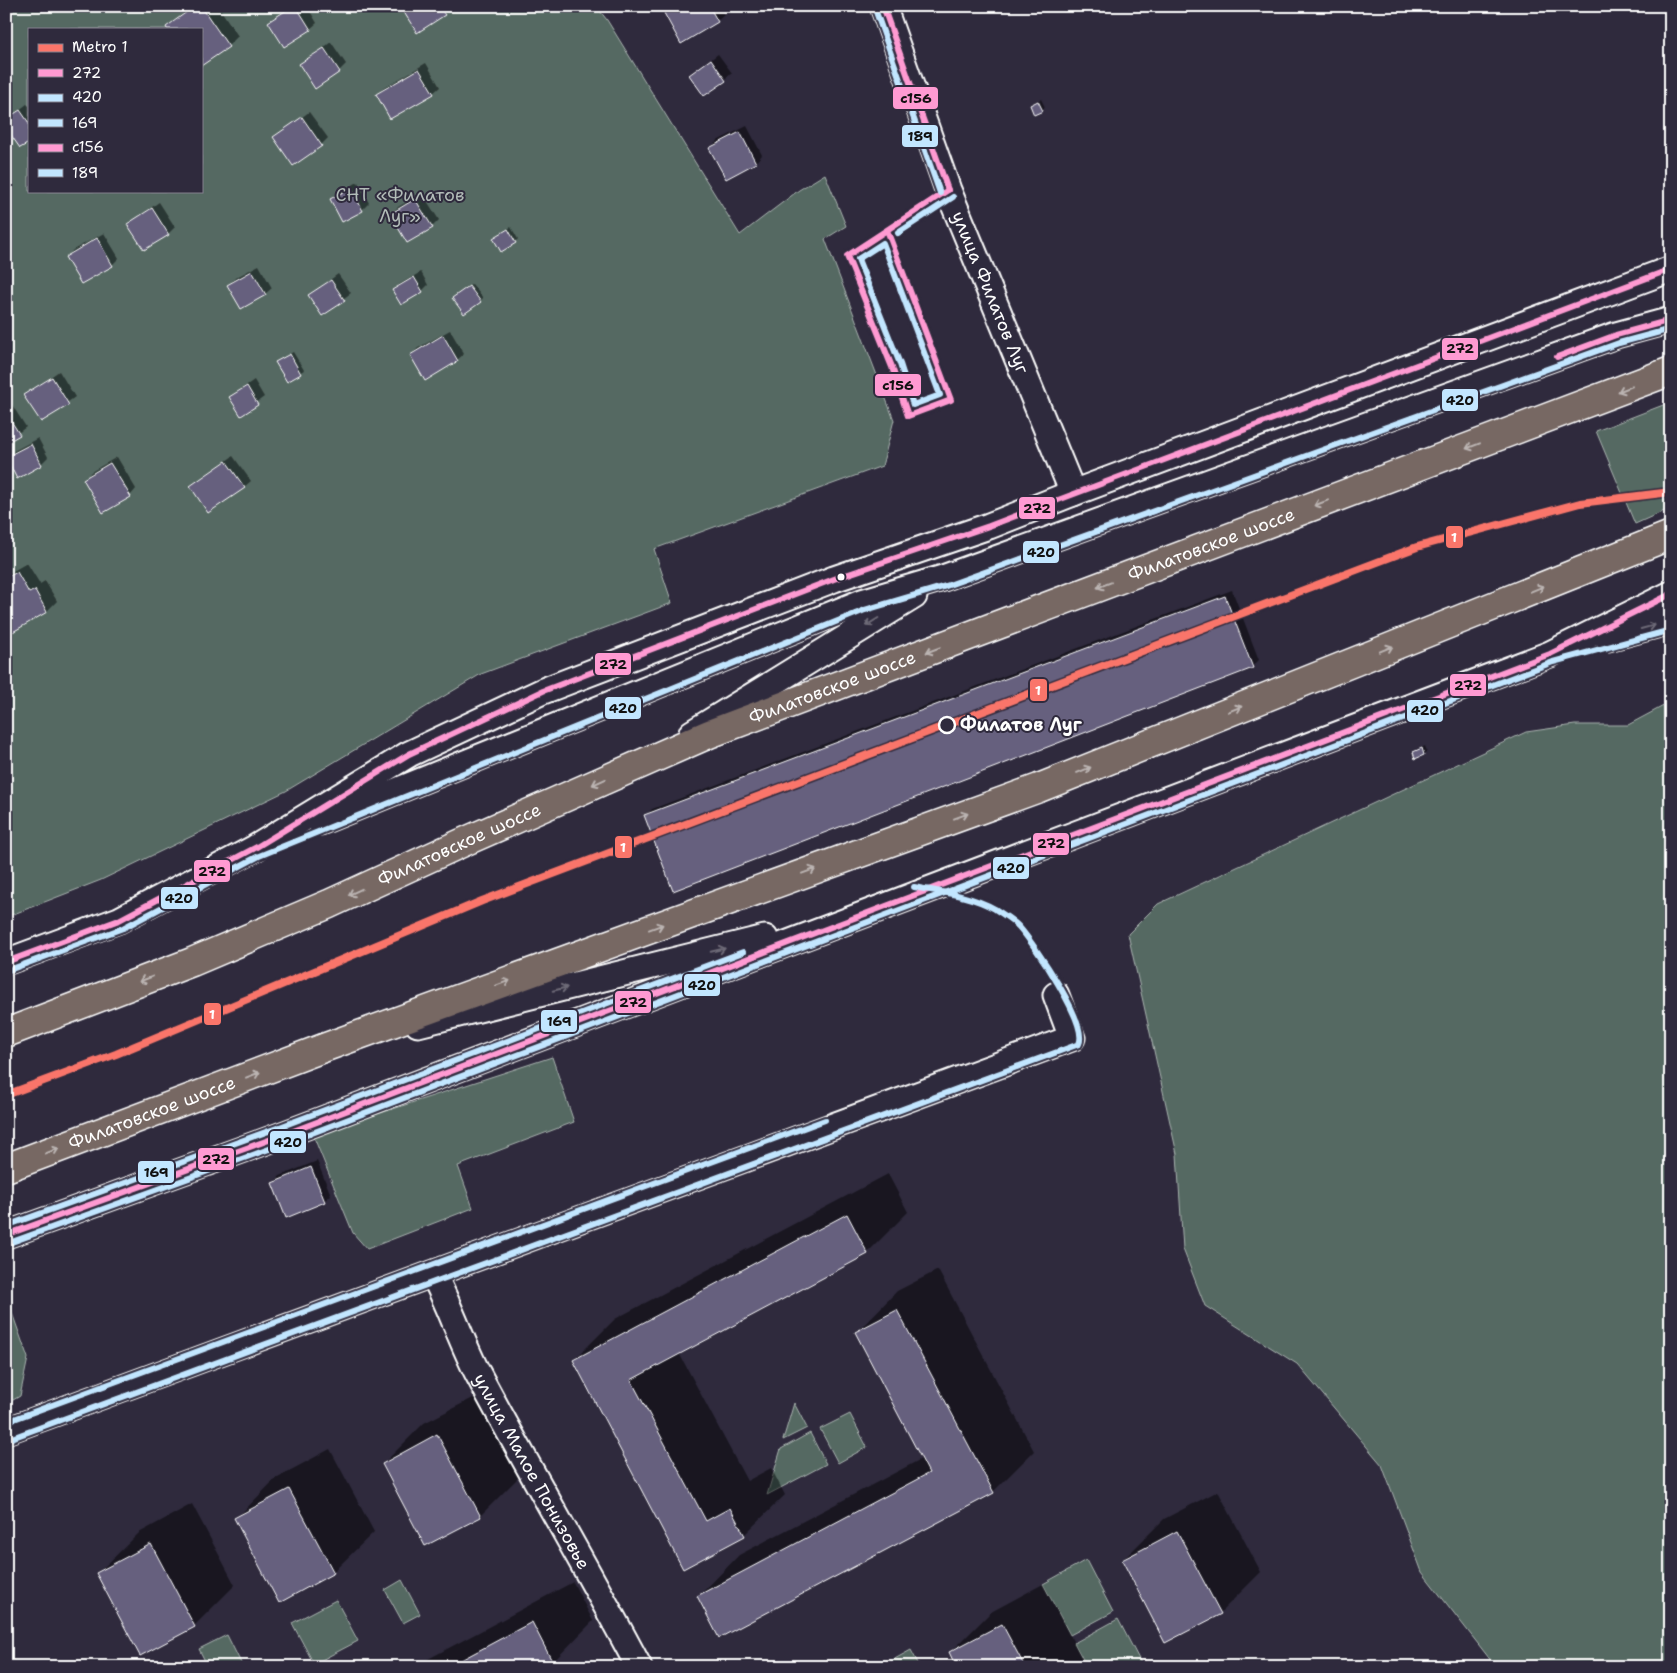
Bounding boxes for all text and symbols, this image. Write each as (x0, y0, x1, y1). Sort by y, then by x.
legend (28, 28, 202, 192)
text: Metro 1 (72, 37, 128, 57)
text: 272 (72, 63, 101, 83)
line badge: с156 (892, 86, 939, 110)
text: 420 (72, 87, 102, 107)
text: с156 (900, 89, 932, 107)
text: 169 (72, 113, 98, 133)
line badge: 189 (901, 124, 939, 148)
text: 189 (907, 127, 933, 145)
text: с156 (72, 137, 104, 157)
text: 189 (72, 163, 98, 183)
park label: СНТ «Филатов Луг» (336, 183, 464, 228)
street label: улица Филатов Луг (946, 208, 1035, 377)
line badge: 272 (1441, 337, 1479, 361)
text: 272 (1446, 339, 1474, 357)
line badge: с156 (874, 373, 922, 397)
text: с156 (882, 376, 914, 394)
one-way arrow (1618, 385, 1633, 394)
line badge: 420 (1441, 388, 1479, 412)
text: 420 (1446, 391, 1474, 409)
one-way arrow (1466, 442, 1481, 451)
line badge: 272 (1018, 496, 1056, 520)
text: 272 (1023, 499, 1051, 517)
one-way arrow (1314, 499, 1329, 508)
street label: Филатовское шоссе (1124, 502, 1298, 587)
line badge: 1 (1445, 525, 1464, 549)
text: 1 (1451, 528, 1457, 546)
line badge: 420 (1022, 540, 1060, 564)
text: 420 (1027, 543, 1055, 561)
unlabelled marker (836, 572, 846, 582)
one-way arrow (1096, 582, 1111, 591)
one-way arrow (1529, 583, 1544, 592)
one-way arrow (866, 617, 880, 627)
one-way arrow (1639, 621, 1655, 631)
one-way arrow (1378, 644, 1393, 653)
street label: Филатовское шоссе (745, 645, 919, 730)
one-way arrow (925, 646, 941, 655)
line badge: 272 (594, 652, 632, 676)
text: 272 (599, 655, 627, 673)
line badge: 272 (1449, 673, 1487, 697)
text: 272 (1454, 676, 1482, 694)
line badge: 1 (1029, 678, 1048, 702)
text: 1 (1035, 681, 1041, 699)
line badge: 420 (604, 696, 642, 720)
text: 420 (609, 699, 637, 717)
line badge: 420 (1406, 699, 1444, 723)
text: 420 (1411, 701, 1439, 719)
one-way arrow (1227, 704, 1242, 714)
place label: Филатов Луг (960, 713, 1083, 737)
marker: Филатов Луг (938, 716, 956, 734)
one-way arrow (1076, 764, 1091, 774)
one-way arrow (592, 778, 607, 788)
street label: Филатовское шоссе (374, 797, 545, 892)
one-way arrow (953, 811, 969, 820)
line badge: 272 (1032, 832, 1070, 856)
text: 272 (1037, 834, 1065, 852)
line badge: 1 (614, 835, 633, 859)
text: 1 (620, 838, 626, 856)
line badge: 420 (992, 856, 1030, 880)
line badge: 272 (193, 859, 231, 883)
text: 420 (997, 859, 1025, 877)
text: 272 (198, 862, 226, 880)
one-way arrow (801, 866, 816, 875)
line badge: 420 (160, 886, 199, 910)
one-way arrow (348, 888, 363, 897)
text: 420 (165, 889, 193, 907)
one-way arrow (648, 922, 663, 931)
one-way arrow (709, 945, 725, 954)
line badge: 420 (683, 973, 721, 997)
one-way arrow (139, 975, 155, 984)
text: 420 (688, 976, 716, 994)
one-way arrow (495, 978, 511, 987)
one-way arrow (552, 984, 568, 993)
line badge: 272 (614, 990, 652, 1014)
text: 272 (619, 993, 647, 1011)
line badge: 1 (203, 1002, 222, 1026)
text: 1 (209, 1005, 215, 1023)
line badge: 169 (540, 1009, 578, 1033)
text: 169 (546, 1012, 572, 1030)
street label: Филатовское шоссе (65, 1070, 239, 1155)
one-way arrow (245, 1070, 260, 1079)
line badge: 420 (269, 1130, 307, 1154)
text: 420 (274, 1133, 302, 1151)
one-way arrow (44, 1146, 59, 1155)
line badge: 272 (197, 1147, 235, 1171)
text: 272 (202, 1150, 230, 1168)
line badge: 169 (137, 1160, 175, 1184)
text: 169 (143, 1163, 169, 1181)
street label: улица Малое Понизовье (468, 1369, 596, 1574)

